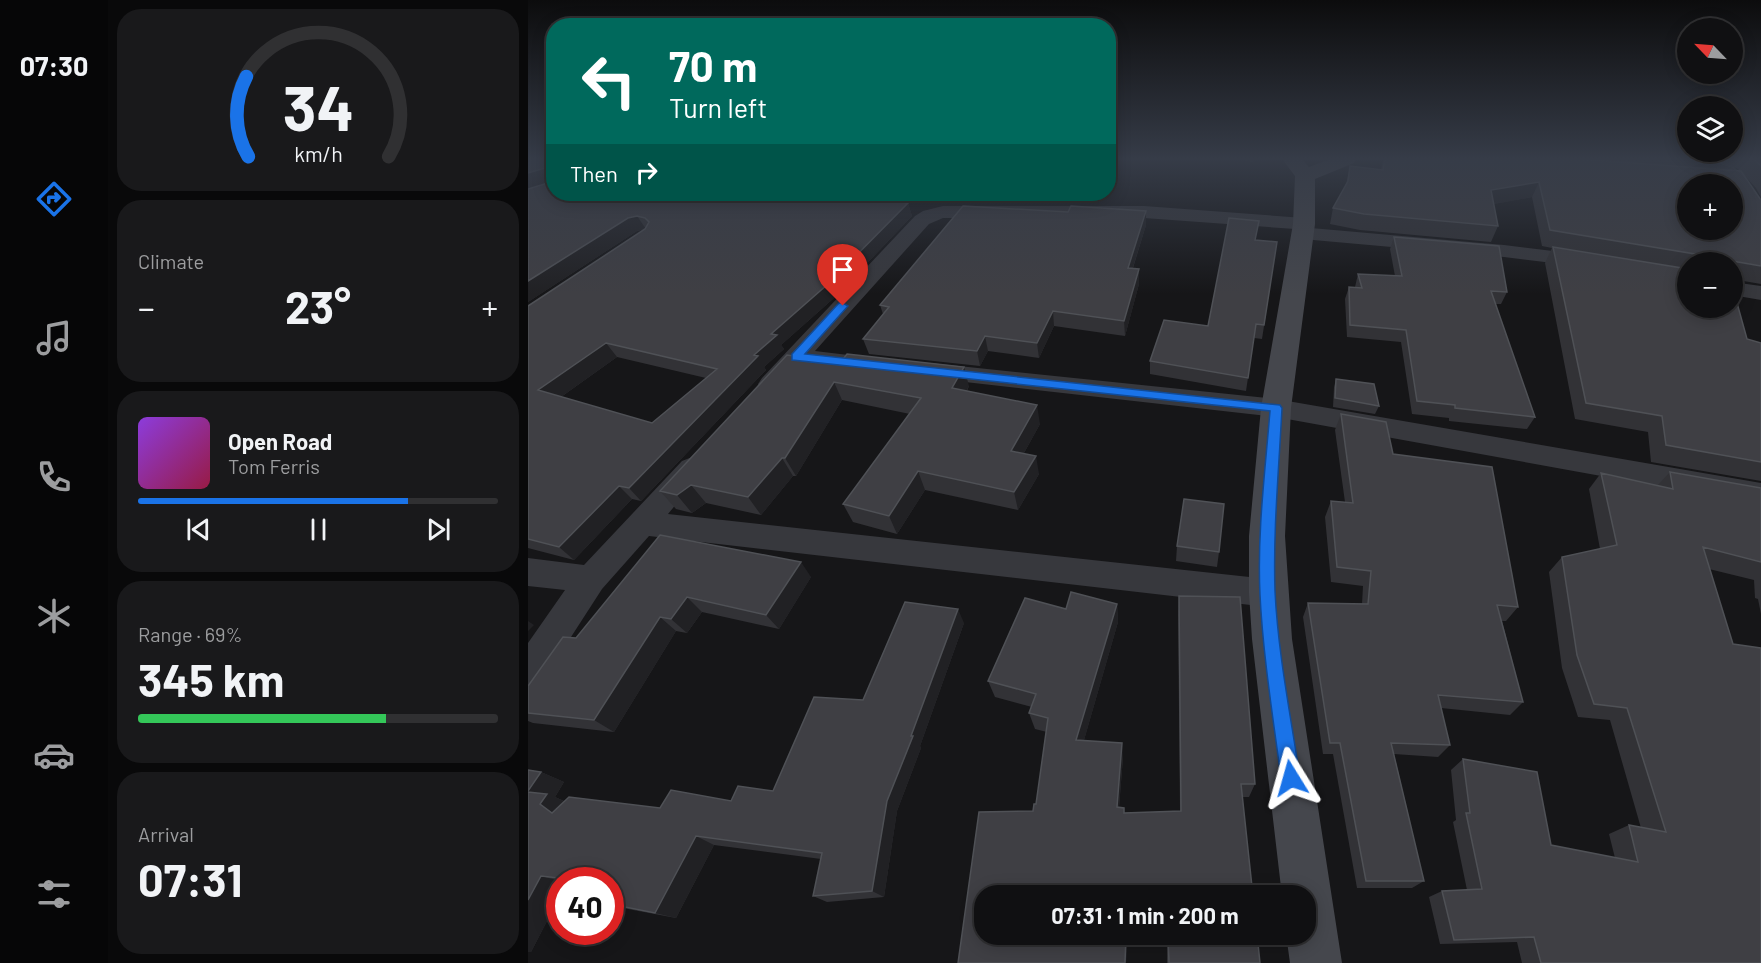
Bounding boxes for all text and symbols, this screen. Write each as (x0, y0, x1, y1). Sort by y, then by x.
north arrow (1677, 18, 1743, 84)
map controls (1677, 18, 1743, 318)
text: 70 m (669, 40, 757, 90)
icon: left (570, 42, 648, 120)
text: 07:30 (20, 49, 88, 81)
text: 34 (282, 69, 354, 143)
text: Turn left (669, 91, 767, 123)
button: layers (1677, 96, 1743, 162)
text: km/h (294, 141, 342, 166)
icon: right (630, 156, 663, 189)
text: Then (570, 160, 618, 186)
button: + (1677, 174, 1743, 240)
icon: directions (33, 178, 75, 220)
pin (817, 244, 868, 306)
text: Climate (138, 249, 204, 273)
button: − (1677, 252, 1743, 318)
icon: arrive (826, 253, 859, 286)
text: 23° (285, 279, 351, 333)
text: − (138, 287, 155, 327)
text: + (481, 287, 498, 327)
icon: music (33, 317, 75, 359)
text: Open Road (228, 428, 332, 454)
text: Tom Ferris (228, 454, 320, 478)
icon: phone (33, 456, 75, 498)
icon: previous (182, 513, 215, 546)
icon: pause (302, 513, 335, 546)
icon: next (422, 513, 455, 546)
icon: climate (33, 595, 75, 637)
text: Range · 69% (138, 622, 242, 646)
text: 345 km (138, 652, 284, 706)
icon: car (33, 734, 75, 776)
position arrow (1259, 746, 1323, 810)
text: Arrival (138, 822, 194, 846)
text: 07:31 (138, 852, 242, 906)
speed limit sign: 40 (546, 867, 624, 945)
icon: filters (33, 873, 75, 915)
text: 07:31 · 1 min · 200 m (1051, 902, 1239, 928)

